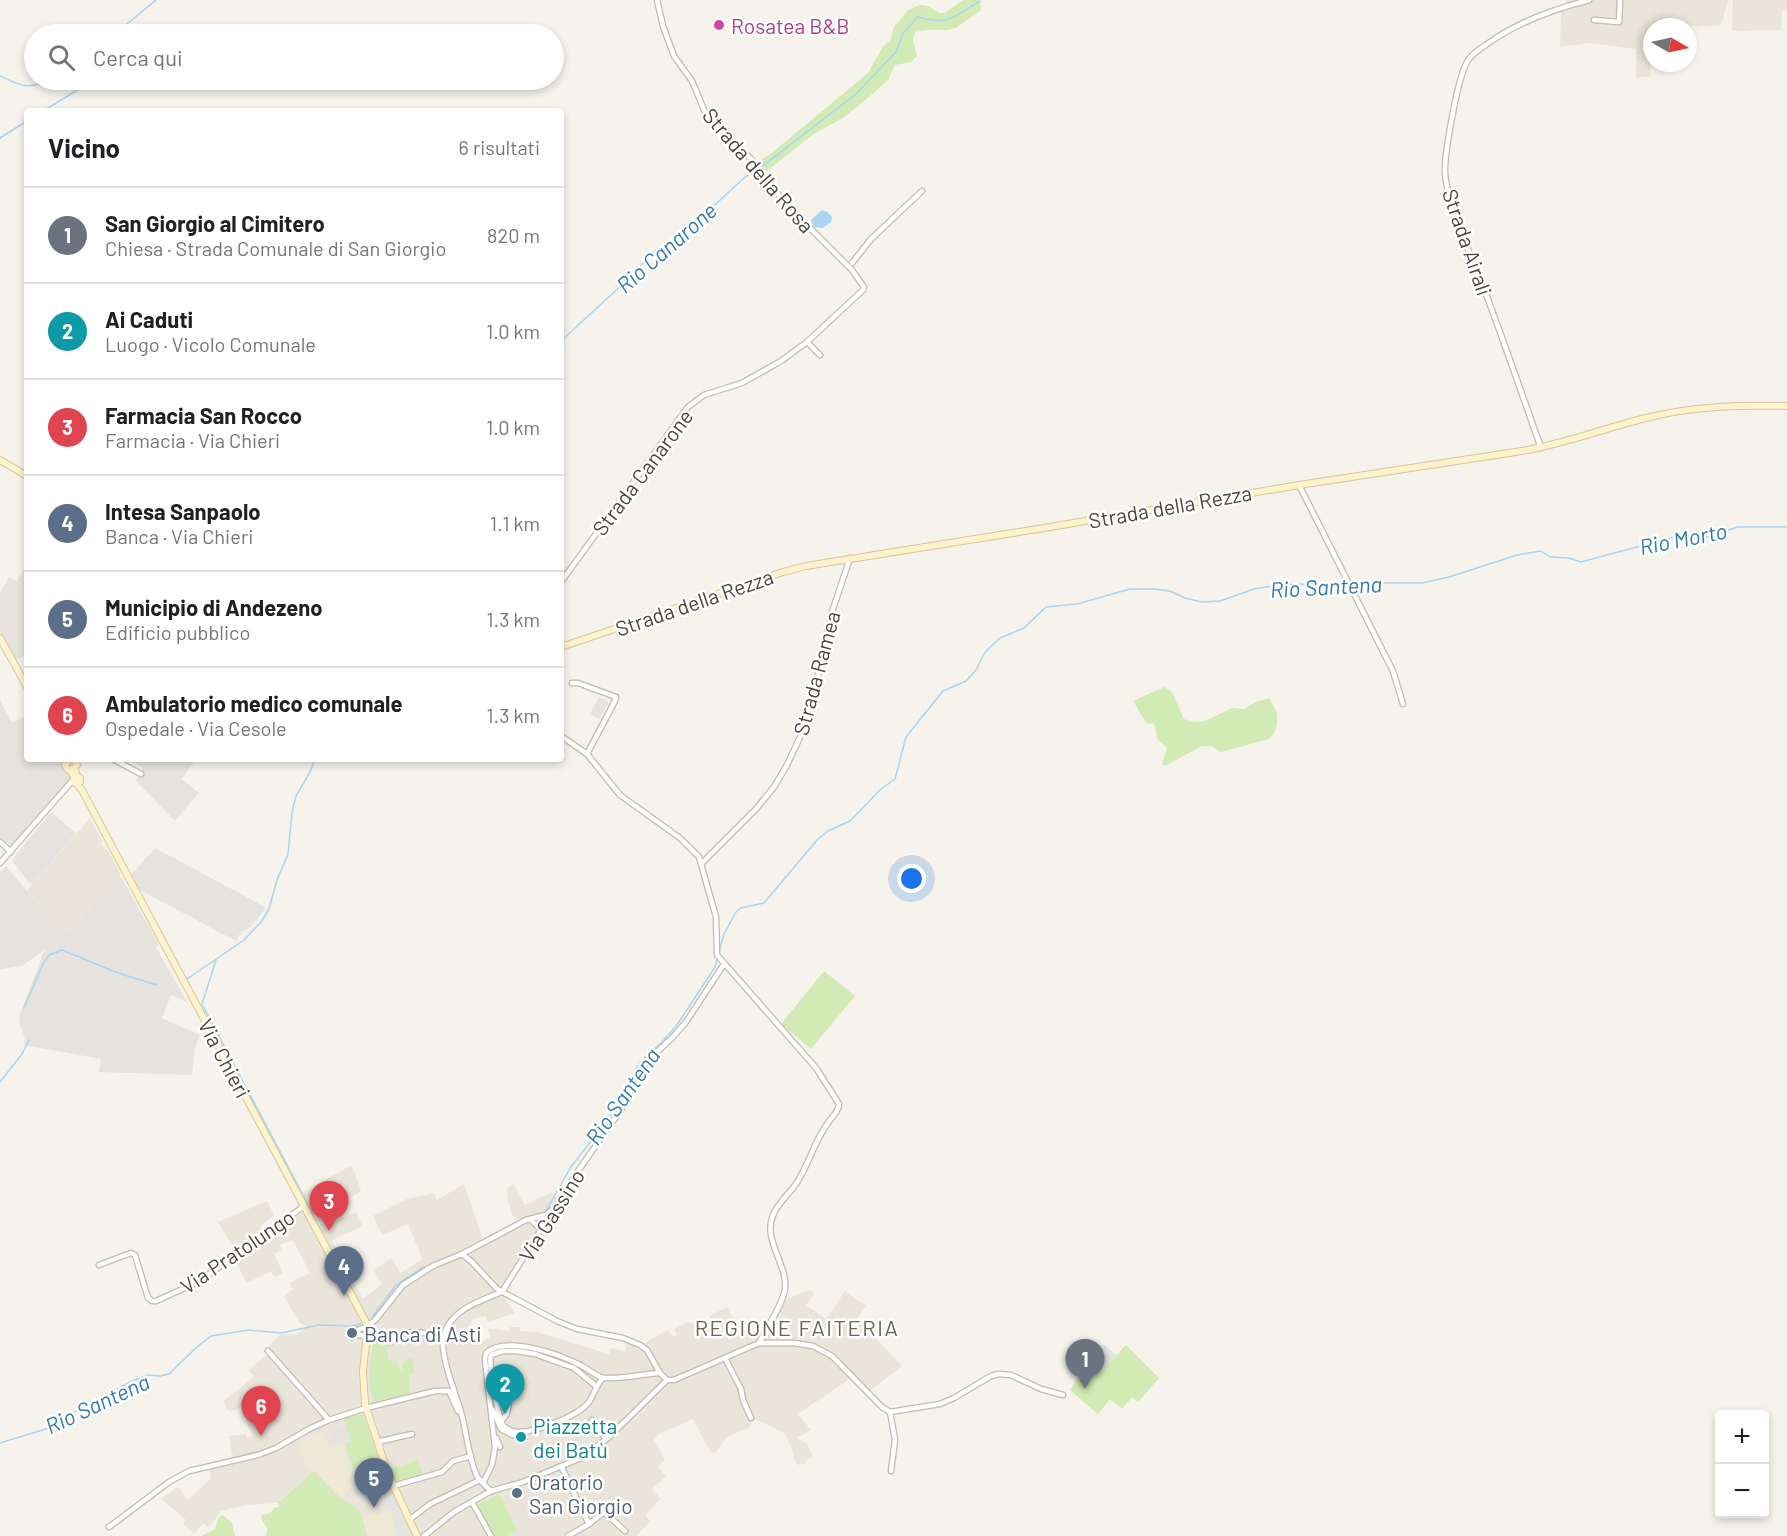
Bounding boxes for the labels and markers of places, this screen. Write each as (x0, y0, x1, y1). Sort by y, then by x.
place label: Rosatea B&B (731, 13, 849, 38)
marker: Rosatea B&B (712, 18, 726, 32)
pin: 3 (310, 1182, 348, 1231)
pin: 4 (324, 1246, 364, 1296)
place label: Banca di Asti (364, 1321, 482, 1346)
marker: Banca di Asti (345, 1326, 359, 1340)
pin: 1 (1066, 1340, 1104, 1389)
pin: 2 (486, 1364, 524, 1414)
pin: 6 (242, 1386, 280, 1436)
place label: Piazzetta dei Batù (533, 1413, 617, 1462)
marker: Piazzetta dei Batù (514, 1430, 528, 1444)
pin: 5 (354, 1458, 394, 1508)
place label: Oratorio San Giorgio (529, 1469, 633, 1518)
marker: Oratorio San Giorgio (510, 1486, 524, 1500)

